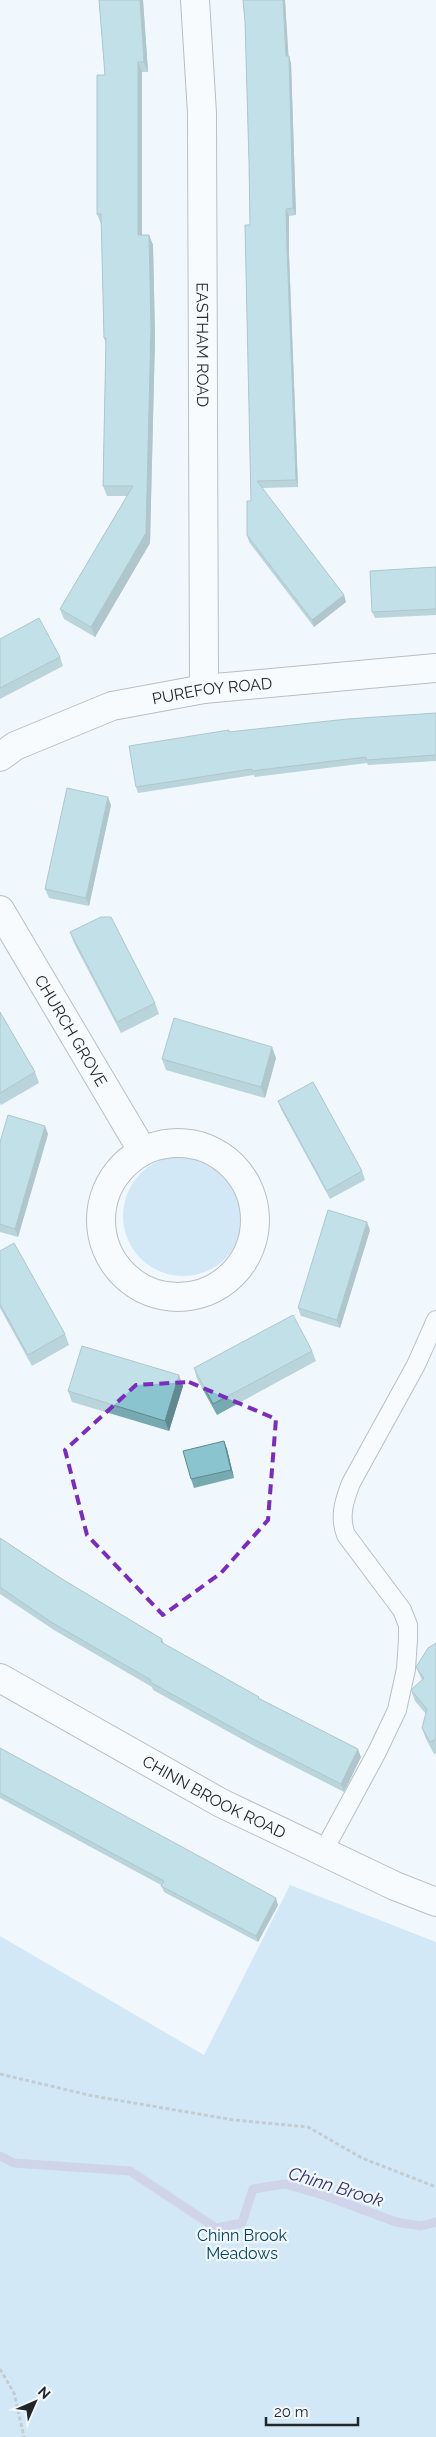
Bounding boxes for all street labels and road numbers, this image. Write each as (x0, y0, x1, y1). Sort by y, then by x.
street label: EASTHAM ROAD (193, 282, 212, 407)
street label: PUREFOY ROAD (151, 674, 273, 708)
street label: CHURCH GROVE (31, 972, 111, 1090)
street label: CHINN BROOK ROAD (139, 1752, 289, 1842)

